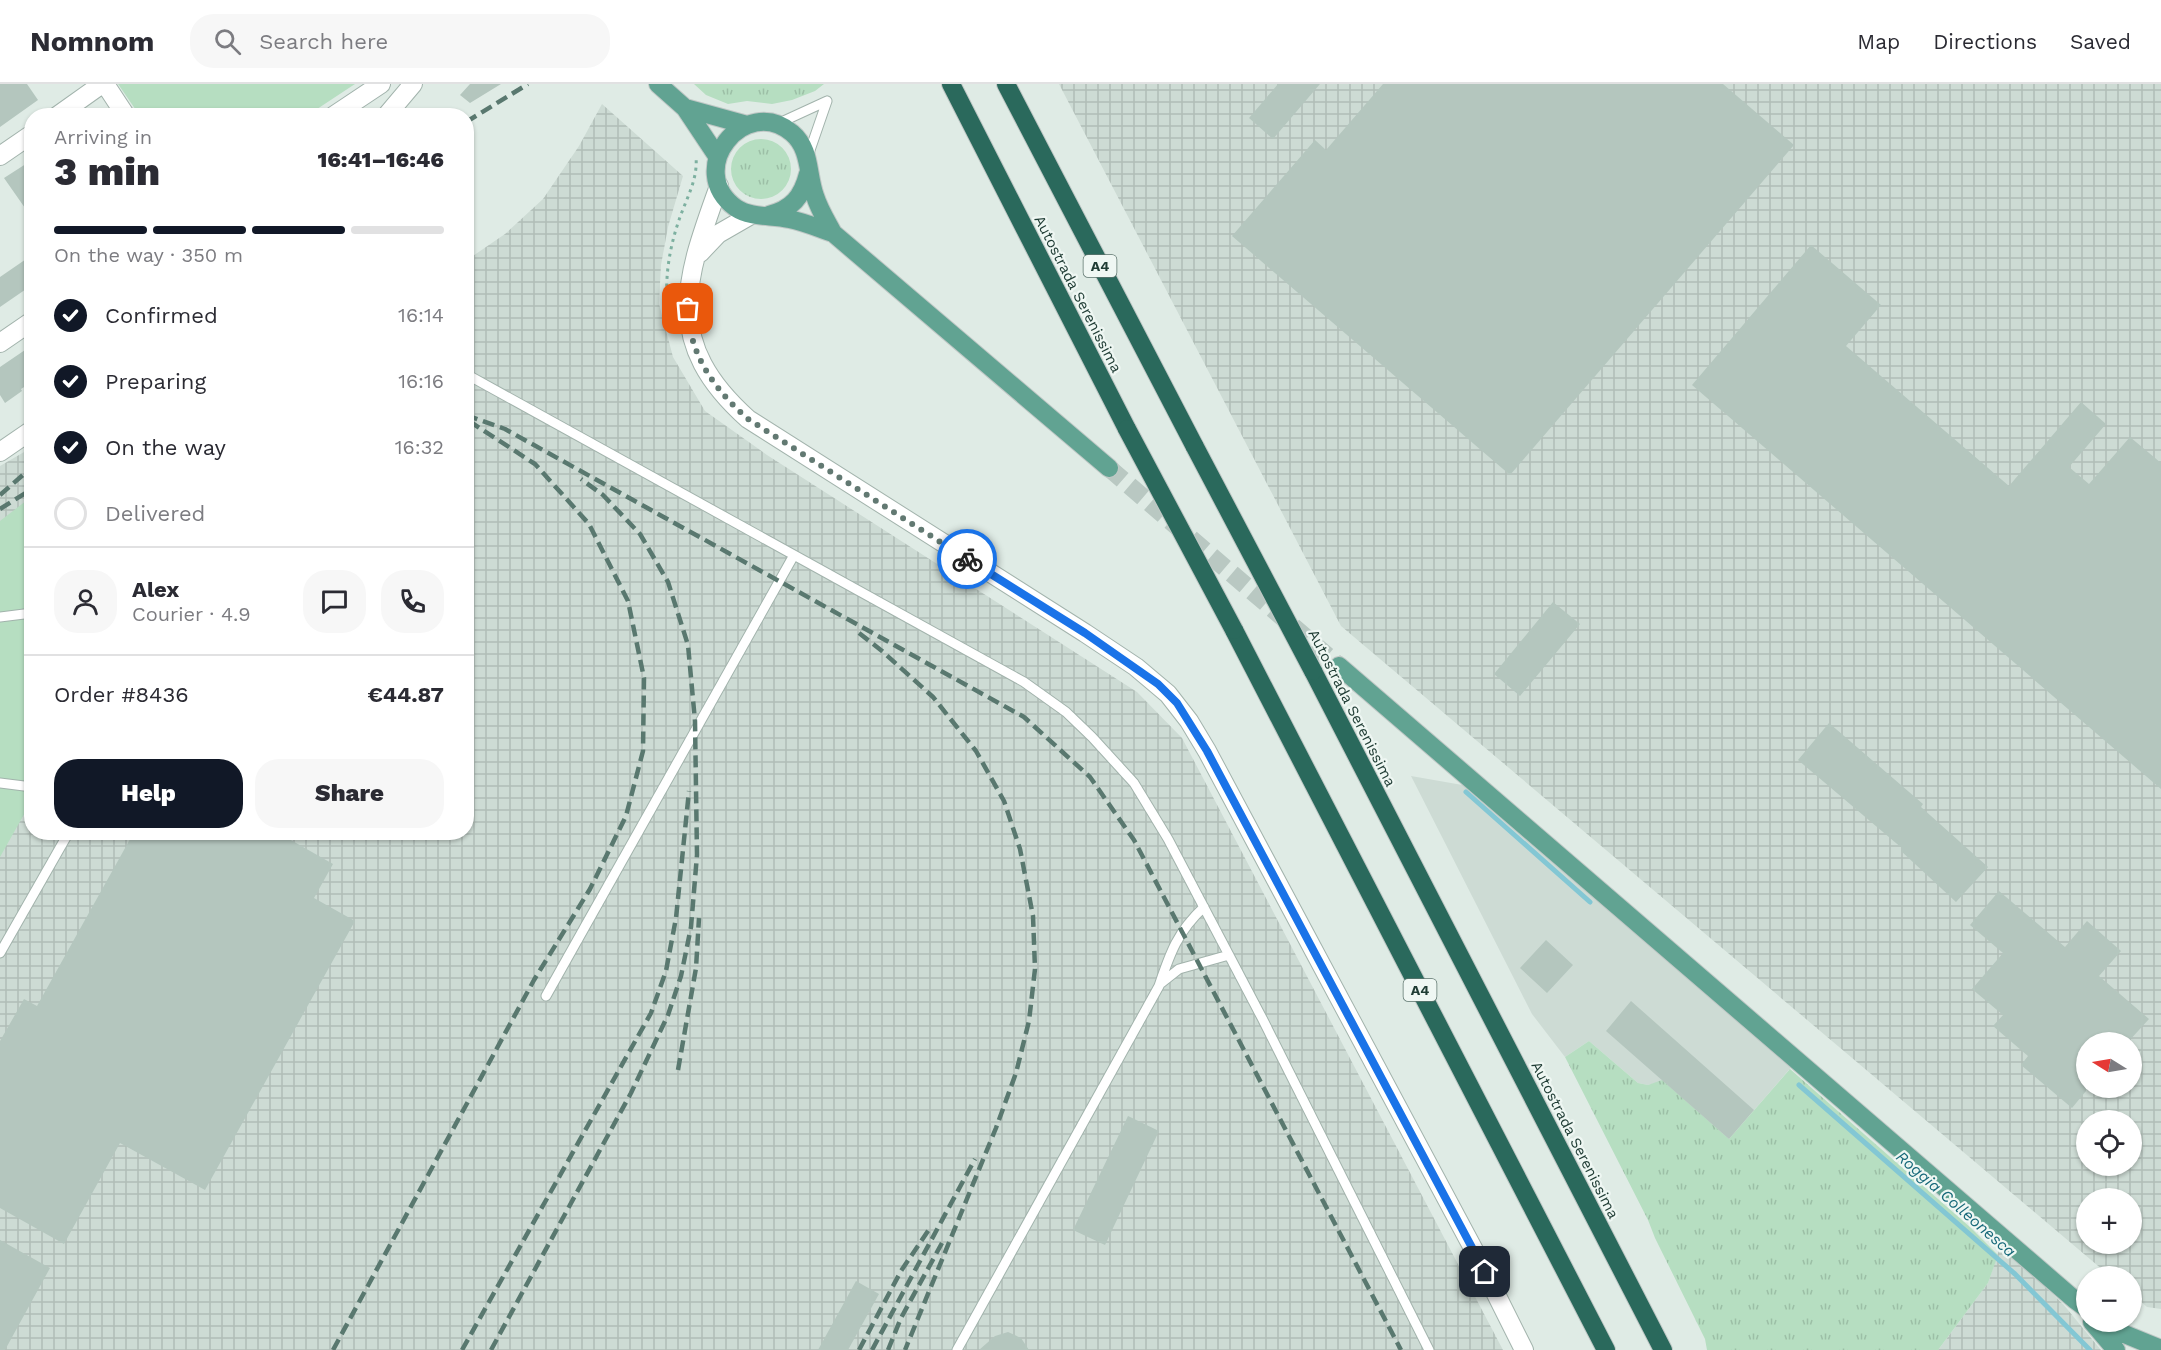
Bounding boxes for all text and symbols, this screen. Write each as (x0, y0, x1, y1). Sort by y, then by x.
search box (190, 14, 610, 68)
text: Nomnom (30, 25, 154, 58)
icon: search (211, 25, 244, 58)
text: Search here (259, 29, 388, 54)
text: Map (1857, 29, 1900, 54)
text: Directions (1933, 29, 2037, 54)
text: Saved (2070, 29, 2131, 54)
text: Arriving in (54, 125, 152, 149)
text: 16:41–16:46 (317, 147, 444, 172)
text: 3 min (54, 149, 160, 194)
street label: Autostrada Serenissima (1030, 212, 1126, 376)
text: On the way · 350 m (54, 243, 243, 267)
road number: A4 (1084, 255, 1116, 277)
pin (662, 283, 713, 334)
icon: bag (671, 292, 704, 325)
icon: check (54, 299, 87, 332)
text: Confirmed (105, 303, 218, 328)
text: 16:14 (398, 303, 444, 327)
icon: check (54, 365, 87, 398)
text: Preparing (105, 369, 206, 394)
text: 16:16 (398, 369, 444, 393)
icon: check (54, 431, 87, 464)
text: On the way (105, 435, 226, 460)
text: 16:32 (395, 435, 444, 459)
text: Delivered (105, 501, 205, 526)
courier (937, 529, 997, 589)
icon: bike (951, 543, 984, 576)
button: person (54, 570, 117, 633)
button: chat (303, 570, 366, 633)
button: phone (381, 570, 444, 633)
text: Alex (132, 577, 179, 602)
text: Courier · 4.9 (132, 602, 251, 626)
street label: Autostrada Serenissima (1304, 626, 1400, 790)
text: Order #8436 (54, 682, 189, 707)
text: €44.87 (367, 682, 444, 707)
button: Help (54, 759, 243, 828)
button: Share (255, 759, 444, 828)
road number: A4 (1404, 979, 1436, 1001)
north arrow (2076, 1032, 2142, 1098)
map controls (2076, 1032, 2142, 1332)
street label: Autostrada Serenissima (1527, 1058, 1623, 1222)
button: locate (2076, 1110, 2142, 1176)
water label: Roggia Colleonesca (1892, 1147, 2020, 1261)
button: + (2076, 1188, 2142, 1254)
pin (1459, 1246, 1510, 1297)
icon: home (1468, 1255, 1501, 1288)
button: − (2076, 1266, 2142, 1332)

